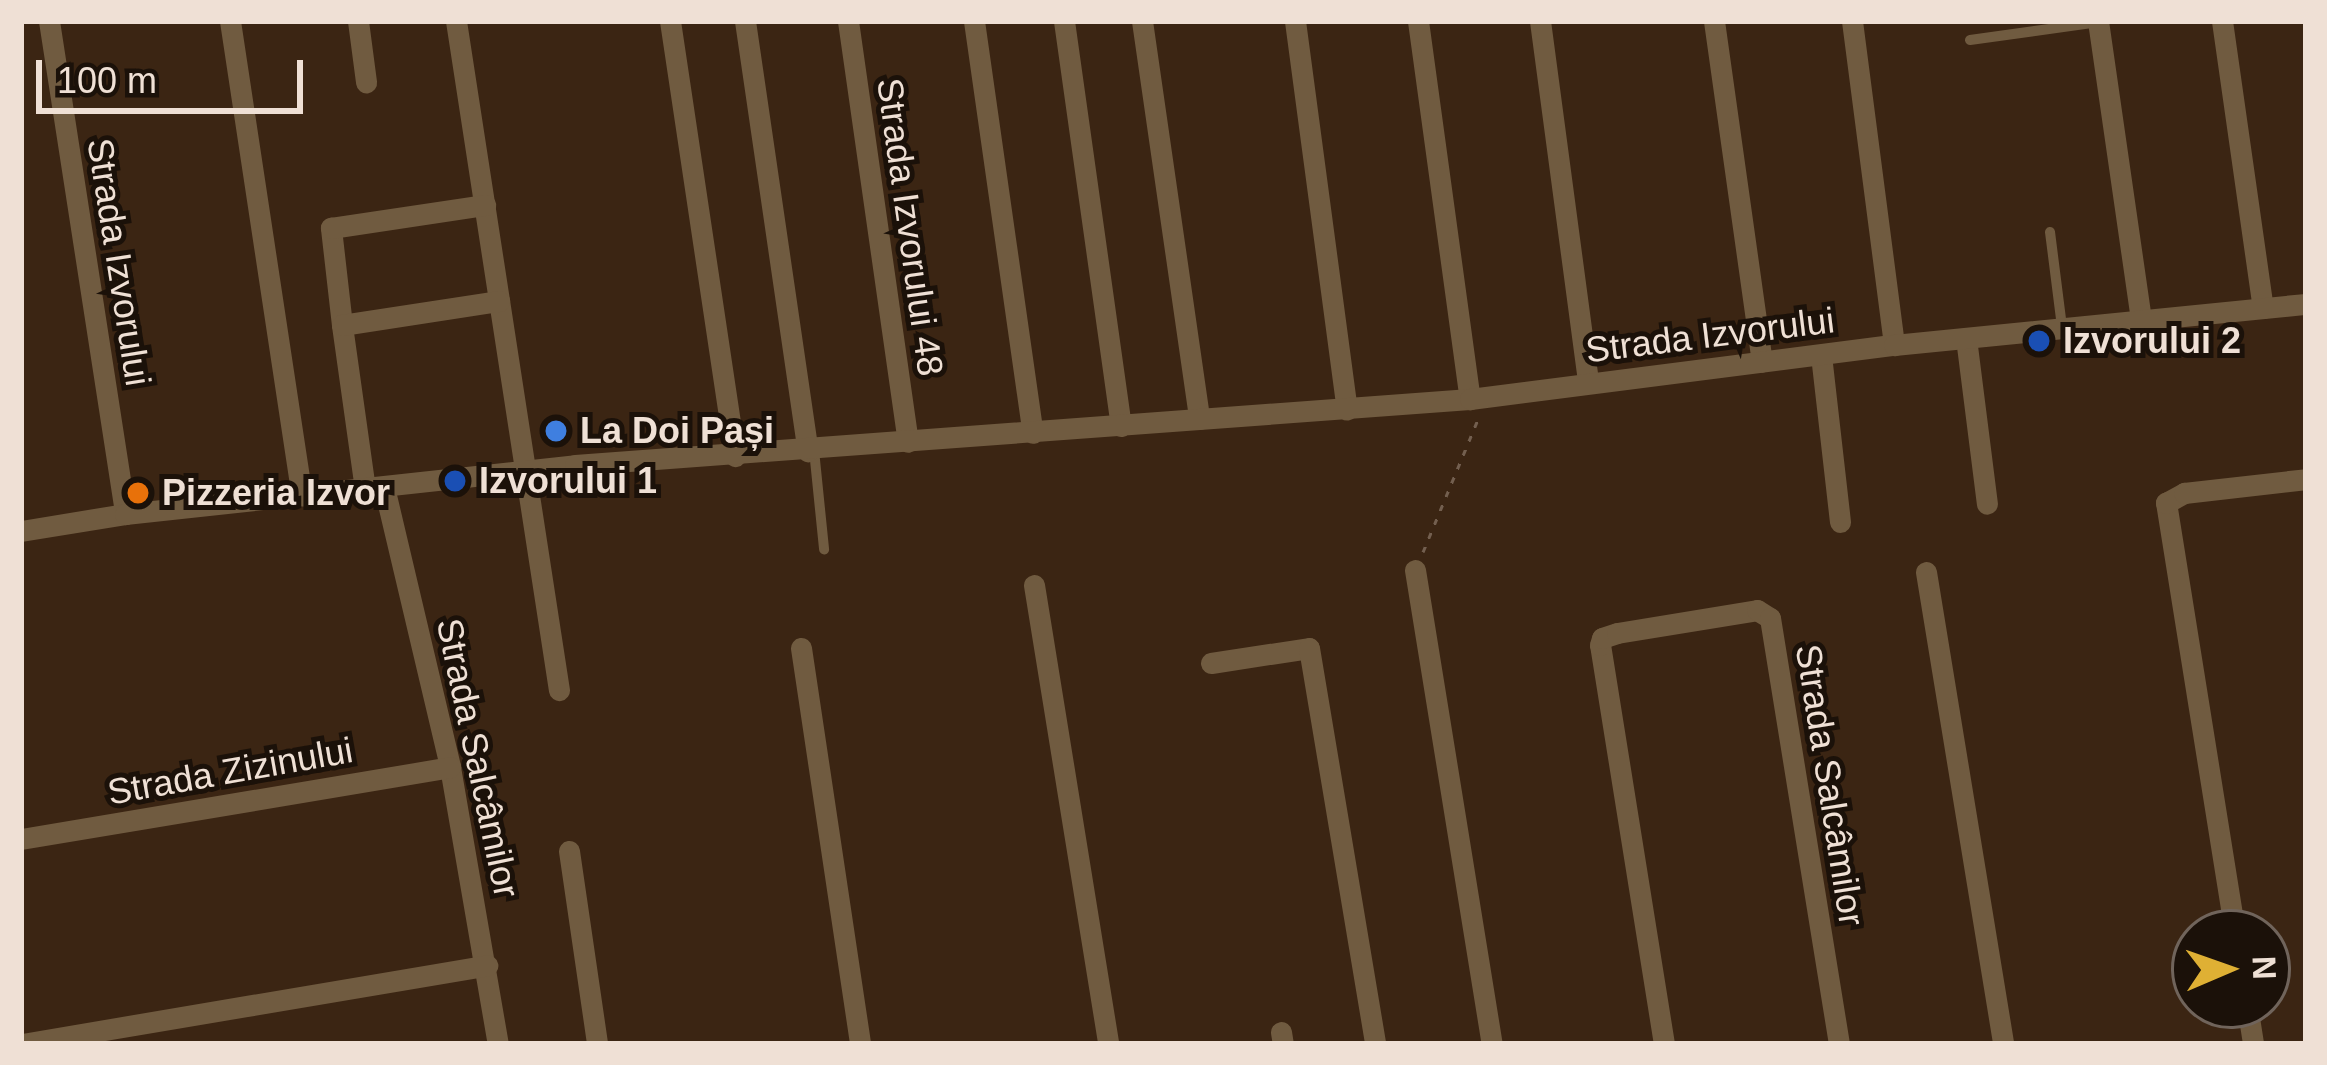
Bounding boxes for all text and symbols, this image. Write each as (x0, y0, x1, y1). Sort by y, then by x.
scale bar (42, 36, 309, 110)
text: 100 m (57, 60, 157, 101)
street label: Strada Izvorului 48 (868, 75, 952, 379)
street label: Strada Izvorului (78, 135, 160, 389)
street label: Strada Izvorului (1583, 298, 1837, 372)
place label: Izvorului 2 (2063, 319, 2241, 363)
marker: Izvorului 2 (2026, 328, 2052, 354)
place label: La Doi Pași (580, 409, 774, 453)
marker: La Doi Pași (543, 418, 569, 444)
place label: Izvorului 1 (479, 459, 657, 503)
marker: Izvorului 1 (442, 468, 468, 494)
place label: Pizzeria Izvor (162, 471, 390, 515)
marker: Pizzeria Izvor (125, 480, 151, 506)
street label: Strada Salcâmilor (427, 615, 529, 901)
street label: Strada Salcâmilor (1786, 641, 1874, 929)
street label: Strada Zizinului (104, 728, 356, 814)
north arrow (2171, 909, 2291, 1029)
text: N (2246, 955, 2283, 980)

